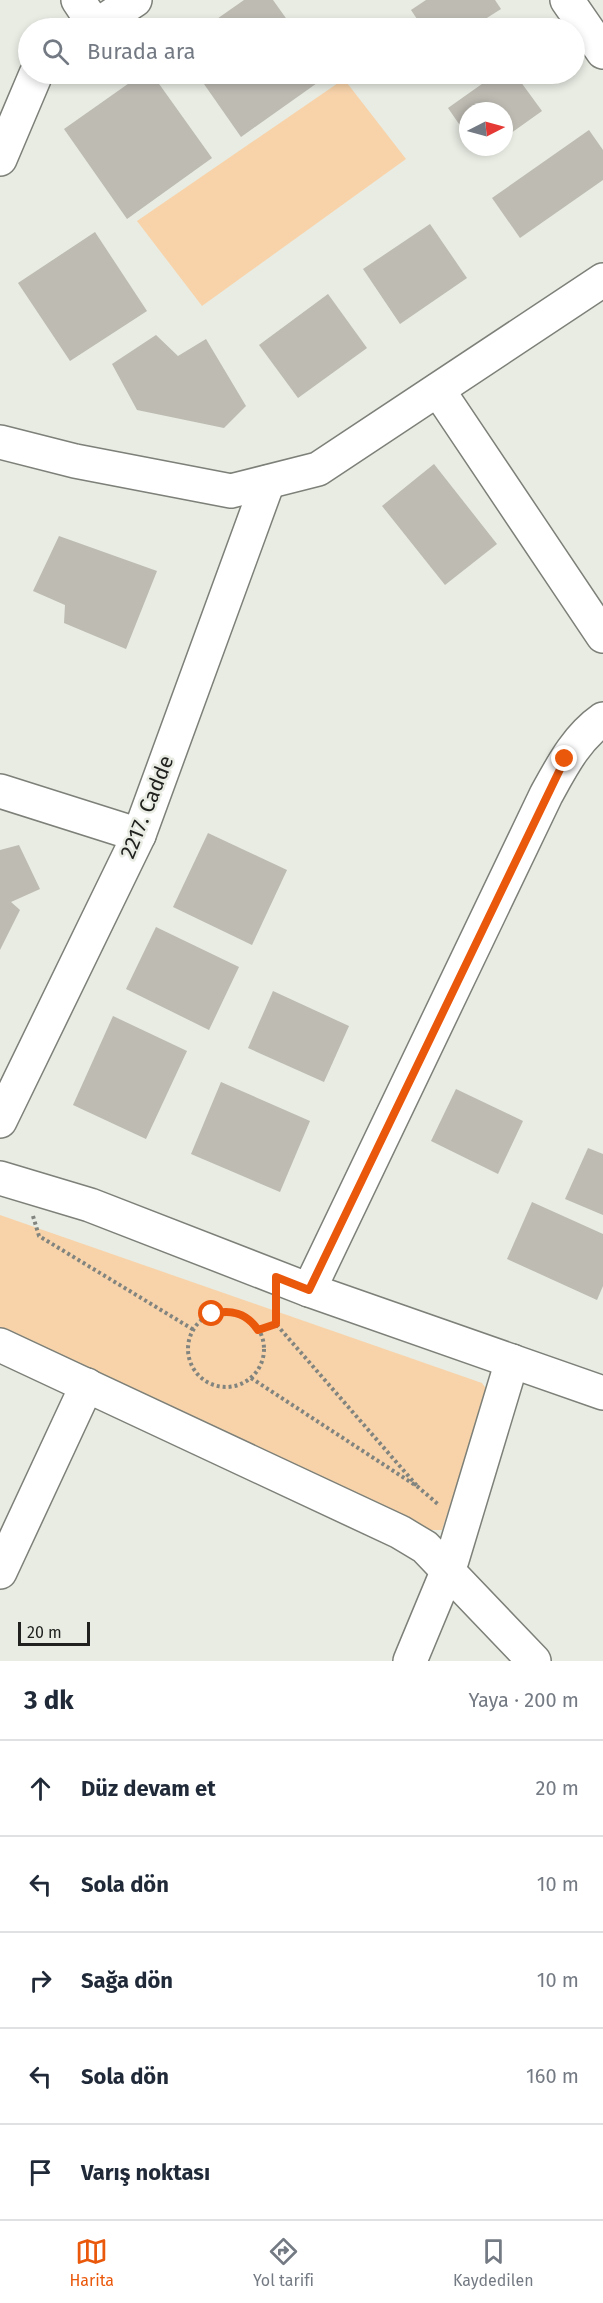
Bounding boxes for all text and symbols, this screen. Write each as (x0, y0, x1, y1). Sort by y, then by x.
search box (18, 18, 585, 84)
icon: search (39, 35, 72, 68)
text: Burada ara (87, 38, 195, 65)
north arrow (459, 102, 513, 156)
route end (551, 745, 577, 771)
street label: 2217. Cadde (115, 752, 179, 862)
route start (198, 1300, 224, 1326)
scale bar (18, 1619, 90, 1646)
text: 20 m (27, 1623, 62, 1642)
text: 3 dk (24, 1685, 74, 1716)
text: Yaya · 200 m (469, 1688, 579, 1712)
icon: ahead (24, 1772, 57, 1805)
text: Düz devam et (81, 1775, 216, 1802)
text: 20 m (536, 1776, 579, 1800)
icon: left (24, 1868, 57, 1901)
text: Sola dön (81, 1871, 169, 1898)
text: 10 m (537, 1872, 579, 1896)
icon: right (24, 1964, 57, 1997)
text: Sağa dön (81, 1967, 173, 1994)
text: 10 m (537, 1968, 579, 1992)
icon: left (24, 2060, 57, 2093)
text: Sola dön (81, 2063, 169, 2090)
text: 160 m (526, 2064, 579, 2088)
icon: arrive (24, 2156, 57, 2189)
text: Varış noktası (81, 2159, 210, 2186)
tab: Harita (69, 2235, 114, 2290)
tab: Yol tarifi (253, 2235, 314, 2290)
tab: Kaydedilen (453, 2235, 534, 2290)

